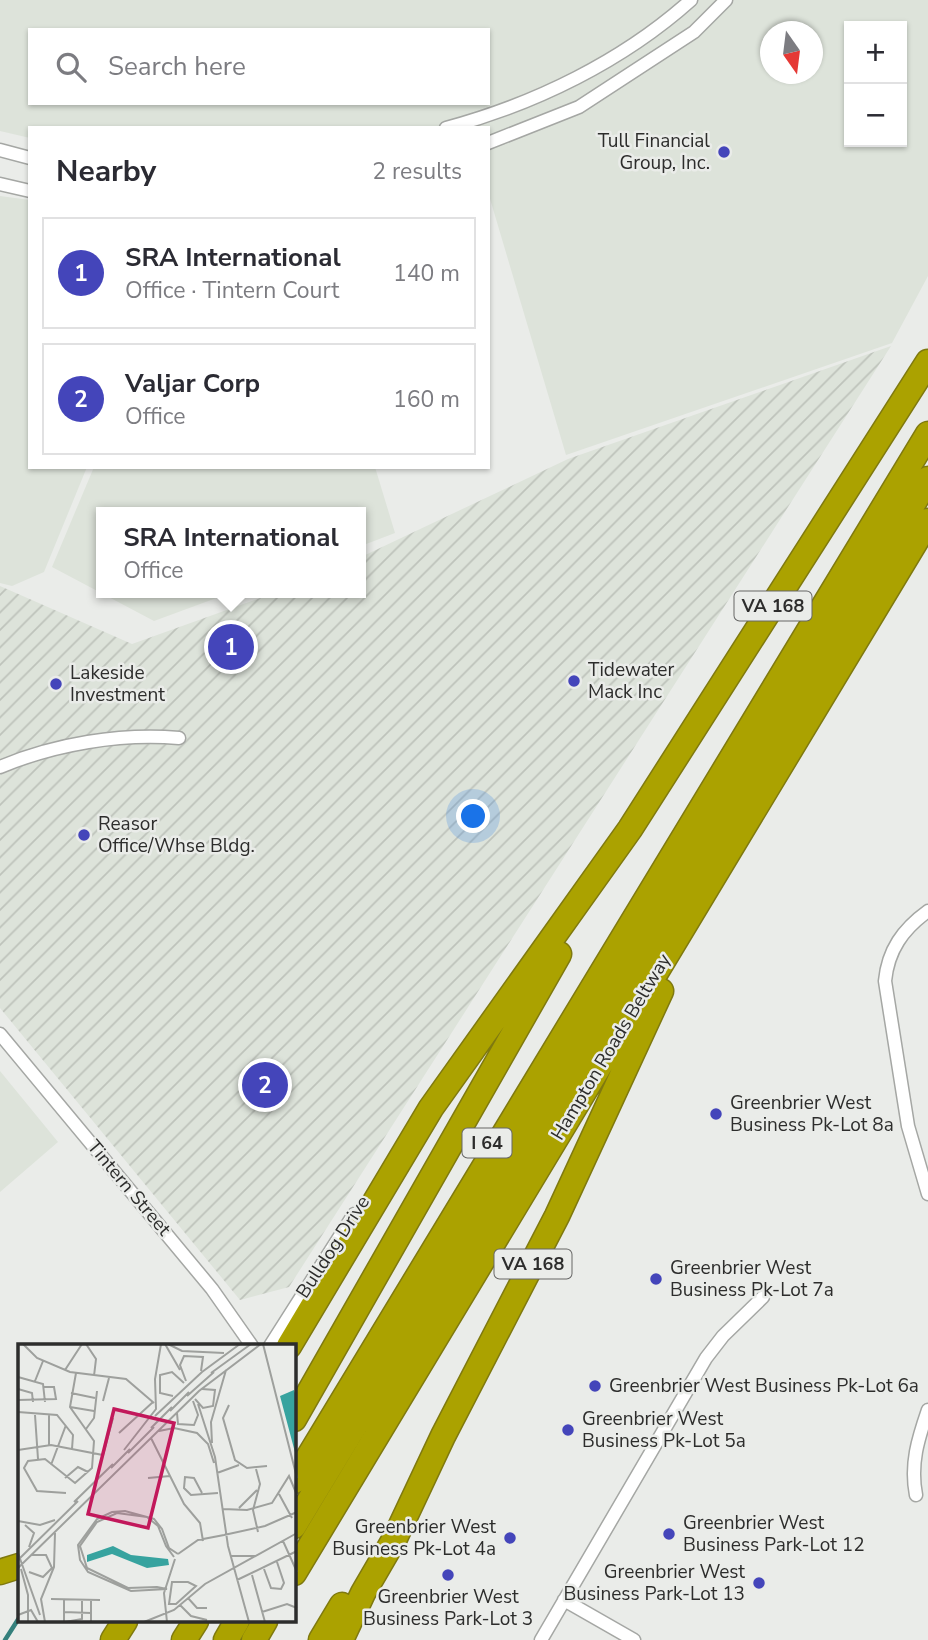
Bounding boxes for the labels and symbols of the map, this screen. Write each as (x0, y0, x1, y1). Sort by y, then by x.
north arrow (760, 21, 823, 84)
place label: Tull Financial Group, Inc. (598, 128, 710, 176)
marker: Tull Financial Group, Inc. (716, 144, 732, 160)
road number: VA 168 (734, 592, 812, 620)
pin: 1 (208, 621, 254, 673)
place label: Tidewater Mack Inc (588, 657, 674, 705)
place label: Lakeside Investment (70, 660, 165, 708)
marker: Tidewater Mack Inc (566, 673, 582, 689)
marker: Lakeside Investment (48, 676, 64, 692)
your location (456, 799, 490, 833)
place label: Reasor Office/Whse Bldg. (98, 811, 255, 859)
marker: Reasor Office/Whse Bldg. (76, 827, 92, 843)
street label: Hampton Roads Beltway (545, 949, 677, 1145)
pin: 2 (242, 1059, 288, 1111)
place label: Greenbrier West Business Pk-Lot 8a (730, 1090, 894, 1138)
marker: Greenbrier West Business Pk-Lot 8a (708, 1106, 724, 1122)
road number: I 64 (462, 1128, 512, 1158)
street label: Tintern Street (81, 1135, 177, 1242)
street label: Bulldog Drive (290, 1191, 376, 1303)
road number: VA 168 (494, 1250, 572, 1279)
place label: Greenbrier West Business Pk-Lot 7a (670, 1255, 834, 1303)
marker: Greenbrier West Business Pk-Lot 7a (648, 1271, 664, 1287)
inset map (18, 1344, 296, 1622)
place label: Greenbrier West Business Pk-Lot 6a (609, 1373, 919, 1399)
marker: Greenbrier West Business Pk-Lot 6a (587, 1378, 603, 1394)
place label: Greenbrier West Business Pk-Lot 5a (582, 1406, 746, 1454)
marker: Greenbrier West Business Pk-Lot 5a (560, 1422, 576, 1438)
place label: Greenbrier West Business Park-Lot 12 (683, 1510, 865, 1558)
place label: Greenbrier West Business Pk-Lot 4a (332, 1514, 496, 1562)
marker: Greenbrier West Business Park-Lot 12 (661, 1526, 677, 1542)
marker: Greenbrier West Business Pk-Lot 4a (502, 1530, 518, 1546)
place label: Greenbrier West Business Park-Lot 13 (563, 1559, 745, 1607)
marker: Greenbrier West Business Park-Lot 3 (440, 1567, 456, 1583)
marker: Greenbrier West Business Park-Lot 13 (751, 1575, 767, 1591)
place label: Greenbrier West Business Park-Lot 3 (363, 1584, 533, 1632)

